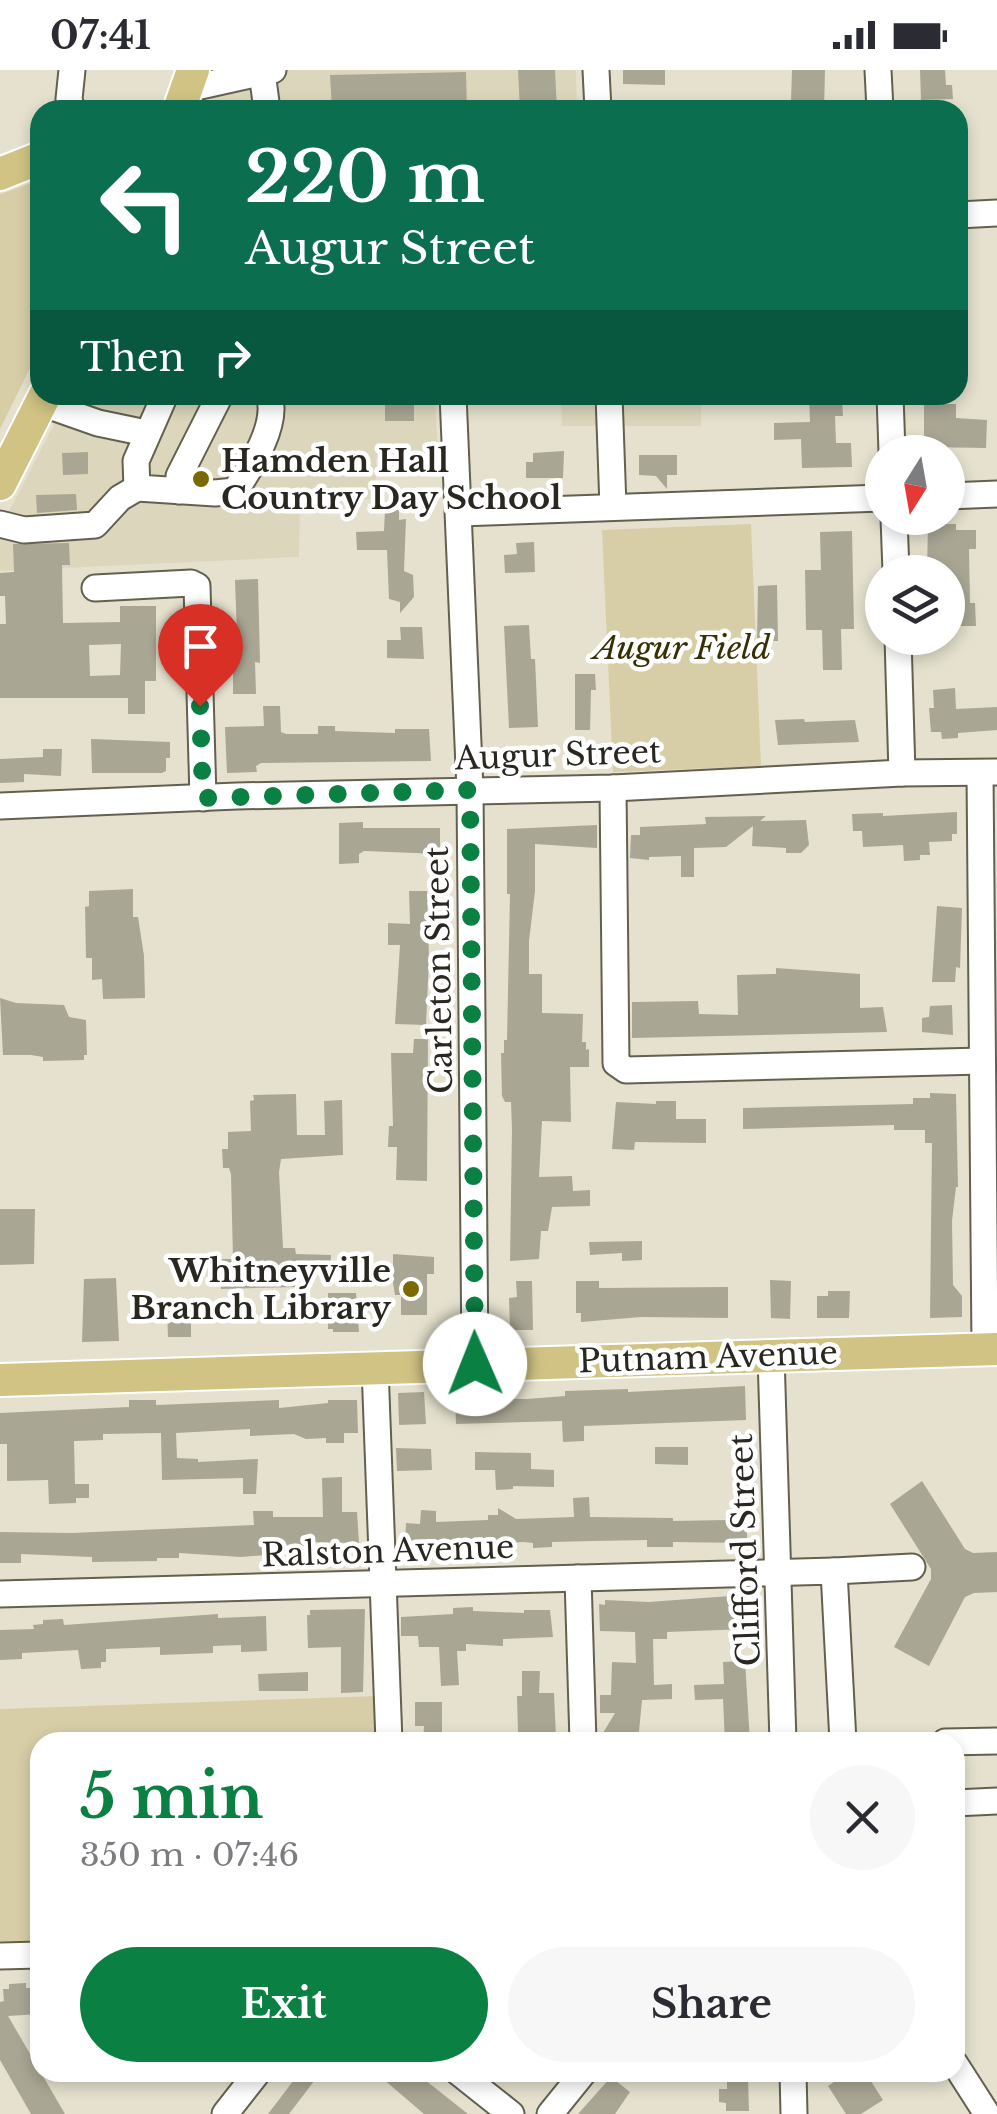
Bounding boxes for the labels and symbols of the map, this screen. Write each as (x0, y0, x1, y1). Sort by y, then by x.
north arrow (865, 435, 965, 535)
place label: Hamden Hall Country Day School (221, 441, 562, 518)
marker: Hamden Hall Country Day School (190, 468, 212, 490)
pin (158, 604, 243, 707)
park label: Augur Field (589, 628, 771, 668)
street label: Augur Street (453, 731, 662, 779)
street label: Carleton Street (417, 846, 461, 1094)
place label: Whitneyville Branch Library (130, 1251, 391, 1328)
marker: Whitneyville Branch Library (400, 1278, 422, 1300)
position arrow (423, 1312, 527, 1416)
street label: Putnam Avenue (578, 1332, 838, 1382)
street label: Clifford Street (721, 1433, 769, 1667)
street label: Ralston Avenue (261, 1527, 515, 1575)

